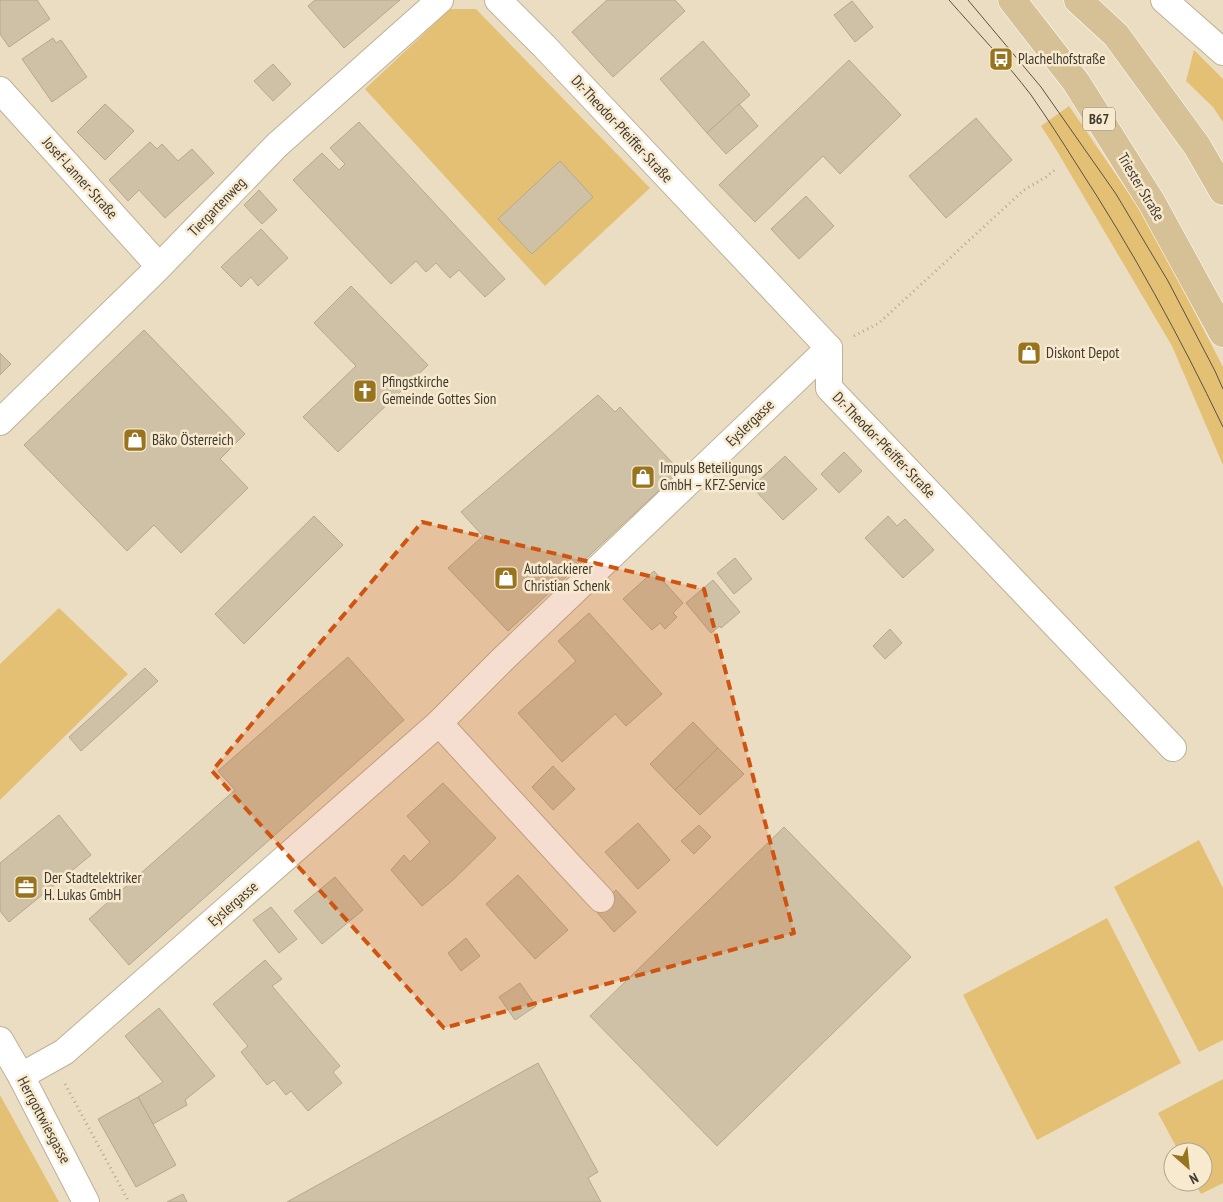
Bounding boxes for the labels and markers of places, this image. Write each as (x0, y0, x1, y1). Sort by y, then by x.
bus stop icon: Plachelhofstraße (988, 46, 1014, 72)
place label: Plachelhofstraße (1018, 49, 1106, 68)
shop icon: Diskont Depot (1016, 340, 1042, 366)
place label: Diskont Depot (1046, 343, 1119, 362)
place label: Pfingstkirche Gemeinde Gottes Sion (382, 372, 496, 408)
church icon: Pfingstkirche Gemeinde Gottes Sion (352, 378, 378, 404)
shop icon: Bäko Österreich (122, 427, 148, 453)
place label: Bäko Österreich (152, 430, 234, 449)
place label: Impuls Beteiligungs GmbH – KFZ-Service (660, 458, 765, 494)
shop icon: Impuls Beteiligungs GmbH – KFZ-Service (630, 464, 656, 490)
place label: Autolackierer Christian Schenk (524, 559, 610, 595)
shop icon: Autolackierer Christian Schenk (493, 565, 519, 591)
place label: Der Stadtelektriker H. Lukas GmbH (44, 868, 142, 904)
office icon: Der Stadtelektriker H. Lukas GmbH (13, 874, 39, 900)

